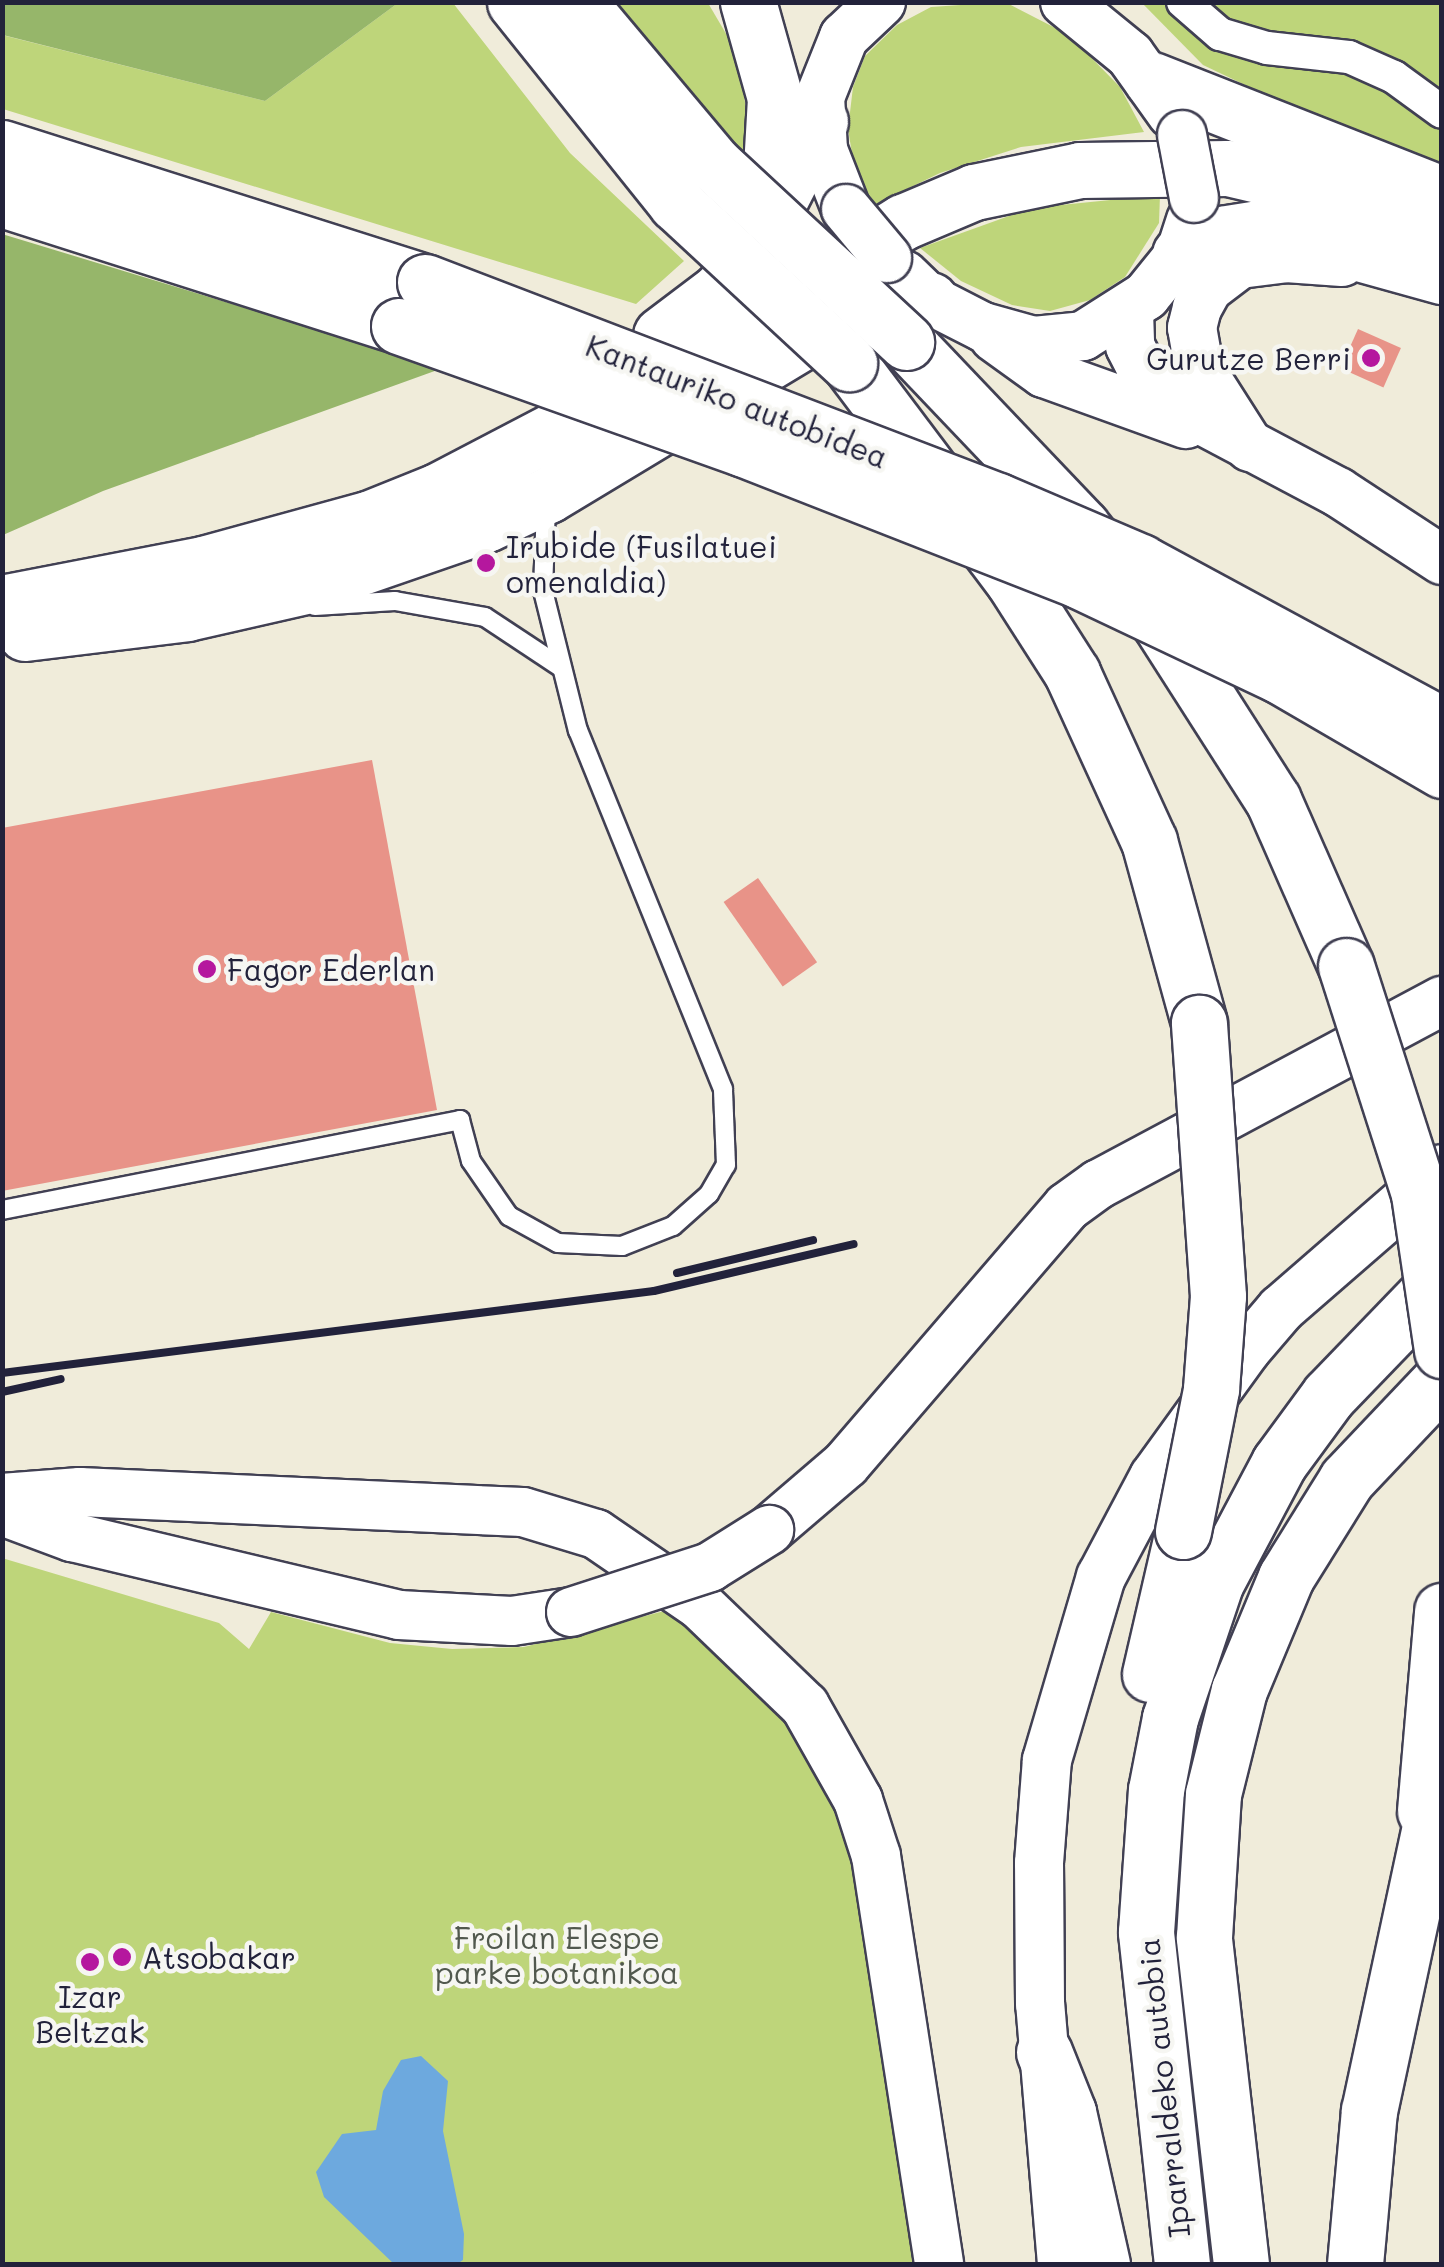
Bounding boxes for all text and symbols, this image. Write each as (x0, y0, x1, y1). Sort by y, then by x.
street label: Kantauriko autobidea (581, 327, 893, 475)
place label: Gurutze Berri (1146, 340, 1351, 376)
marker: Gurutze Berri (1360, 347, 1382, 369)
place label: Irubide (Fusilatuei omenaldia) (506, 528, 777, 598)
marker: Irubide (Fusilatuei omenaldia) (475, 552, 497, 574)
place label: Fagor Ederlan (227, 951, 435, 987)
marker: Fagor Ederlan (196, 958, 218, 980)
park label: Froilan Elespe parke botanikoa (435, 1919, 679, 1990)
street label: Iparraldeko autobia (1129, 1937, 1197, 2239)
place label: Atsobakar (142, 1939, 296, 1975)
marker: Atsobakar (111, 1946, 133, 1968)
marker: Izar Beltzak (79, 1951, 101, 1973)
place label: Izar Beltzak (35, 1978, 145, 2048)

